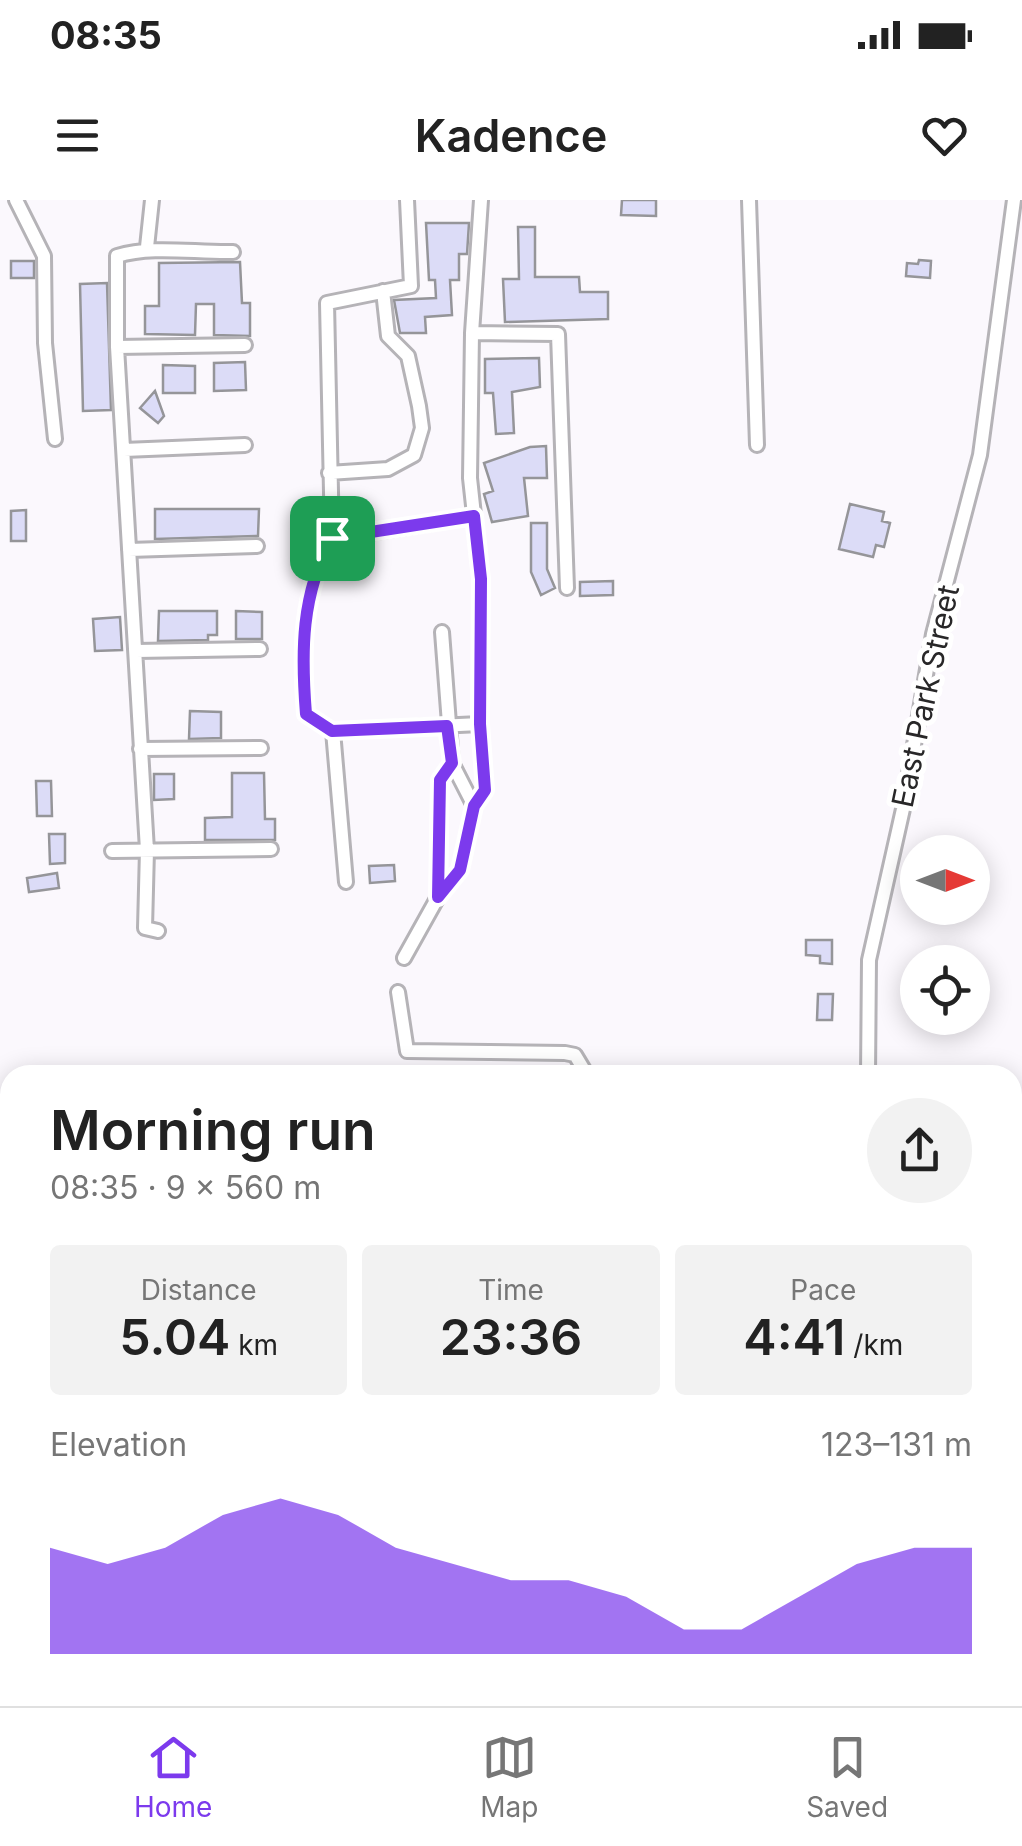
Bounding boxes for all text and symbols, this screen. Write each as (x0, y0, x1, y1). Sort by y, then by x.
text: 08:35 (50, 12, 162, 58)
icon: menu (50, 108, 105, 163)
text: Kadence (415, 108, 607, 163)
icon: heart (917, 108, 972, 163)
pin (290, 496, 375, 581)
icon: arrive (305, 511, 360, 566)
street label: East Park Street (884, 581, 966, 810)
north arrow (900, 835, 990, 925)
map controls (900, 835, 990, 1035)
button: locate (900, 945, 990, 1035)
text: Morning run (50, 1097, 376, 1163)
button: share (867, 1098, 972, 1203)
text: 08:35 · 9 × 560 m (50, 1168, 321, 1207)
text: Distance (141, 1273, 256, 1307)
text: Time (478, 1273, 544, 1307)
text: Pace (790, 1273, 856, 1307)
text: 5.04 (119, 1307, 230, 1367)
text: 23:36 (440, 1307, 582, 1367)
text: 4:41 (743, 1307, 845, 1367)
text: km (230, 1328, 278, 1362)
text: /km (845, 1328, 903, 1362)
text: Elevation (50, 1425, 187, 1464)
text: 123–131 m (821, 1425, 972, 1464)
tab: Home (134, 1730, 212, 1824)
tab: Map (480, 1730, 538, 1824)
tab: Saved (806, 1730, 888, 1824)

